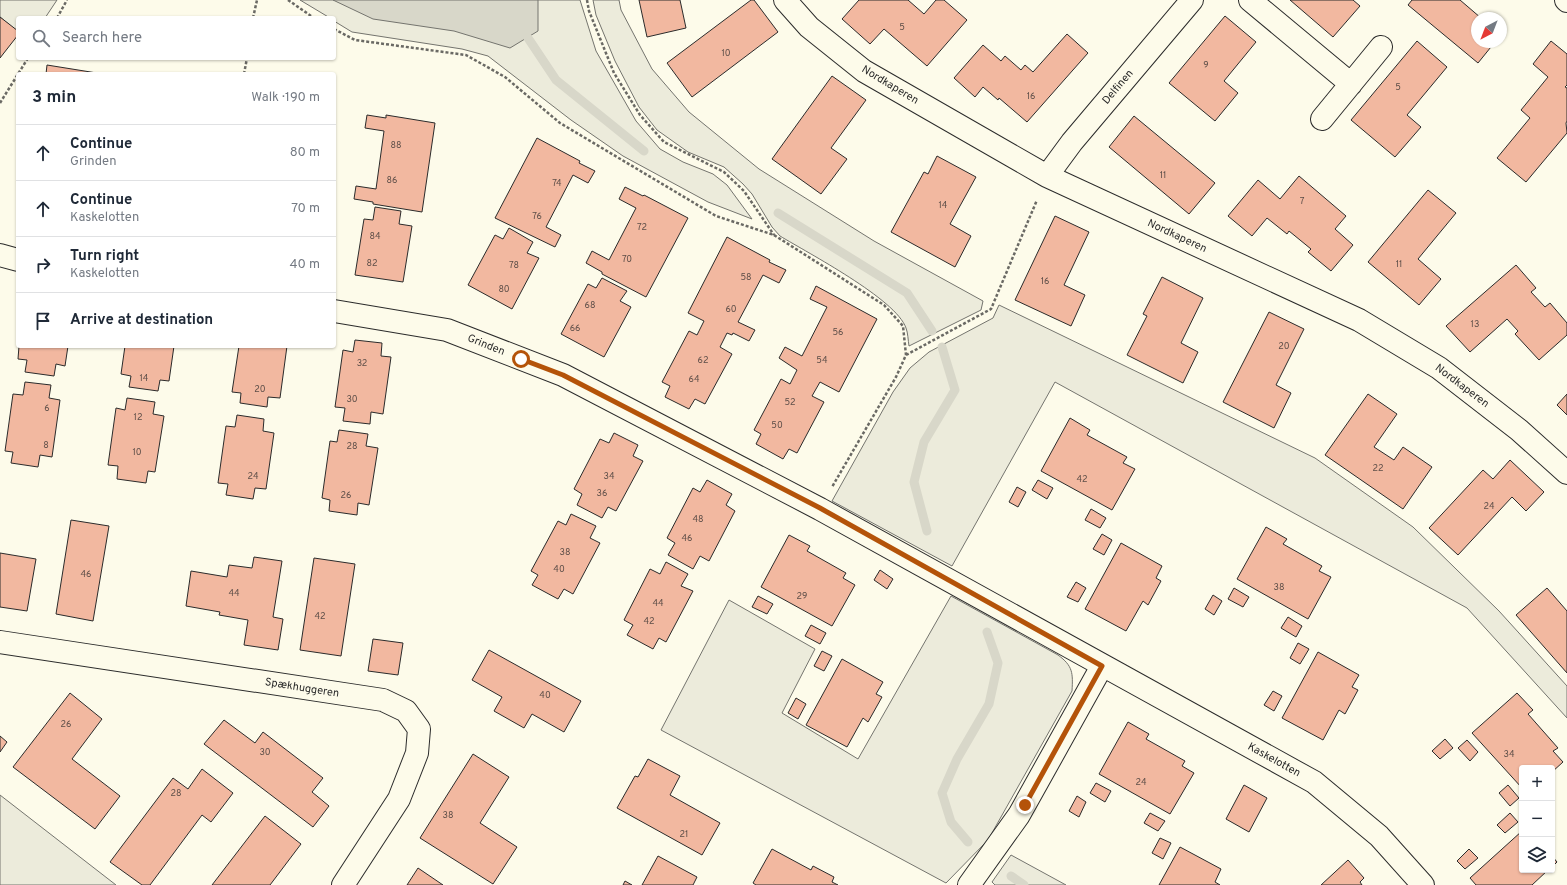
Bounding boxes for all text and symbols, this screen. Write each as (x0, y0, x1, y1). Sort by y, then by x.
north arrow (1471, 12, 1507, 48)
search box (16, 16, 336, 60)
house number: 5 (899, 22, 905, 33)
icon: search (30, 27, 52, 49)
text: Search here (62, 29, 142, 48)
house number: 10 (721, 48, 731, 59)
house number: 9 (1203, 60, 1209, 71)
street label: Nordkaperen (859, 62, 921, 108)
street label: Delfinen (1099, 67, 1137, 107)
house number: 5 (1395, 82, 1401, 93)
text: 3 min (32, 87, 76, 109)
text: Walk · 190 m (251, 90, 320, 106)
house number: 16 (1027, 91, 1035, 102)
text: Continue (70, 135, 132, 154)
house number: 88 (391, 140, 402, 151)
icon: ahead (32, 142, 54, 164)
text: 80 m (290, 145, 320, 161)
text: Grinden (70, 154, 117, 170)
house number: 11 (1160, 170, 1166, 181)
house number: 86 (387, 175, 397, 186)
house number: 74 (552, 178, 562, 189)
text: Continue (70, 191, 132, 210)
house number: 7 (1300, 196, 1305, 207)
icon: ahead (32, 198, 54, 220)
house number: 14 (939, 200, 948, 211)
text: 70 m (291, 201, 320, 217)
text: Kaskelotten (70, 210, 139, 226)
house number: 76 (532, 211, 542, 222)
street label: Nordkaperen (1145, 216, 1209, 256)
house number: 72 (637, 222, 647, 233)
house number: 84 (369, 231, 381, 242)
text: Turn right (70, 247, 139, 266)
icon: right (32, 254, 54, 276)
house number: 70 (622, 254, 632, 265)
text: 40 m (290, 257, 320, 273)
house number: 82 (367, 258, 377, 269)
house number: 11 (1396, 259, 1402, 270)
house number: 78 (509, 260, 519, 271)
text: Kaskelotten (70, 266, 139, 282)
house number: 58 (740, 272, 752, 283)
house number: 16 (1041, 276, 1049, 287)
house number: 80 (498, 284, 510, 295)
house number: 68 (585, 300, 595, 311)
house number: 60 (725, 304, 737, 315)
icon: arrive (32, 310, 54, 332)
text: Arrive at destination (70, 311, 213, 330)
house number: 13 (1471, 319, 1479, 330)
house number: 66 (570, 323, 580, 334)
house number: 56 (833, 327, 843, 338)
street label: Grinden (465, 331, 507, 359)
house number: 20 (1278, 341, 1290, 352)
route start (512, 350, 530, 368)
house number: 62 (698, 355, 708, 366)
house number: 54 (816, 355, 828, 366)
house number: 32 (357, 358, 367, 369)
street label: Nordkaperen (1432, 361, 1492, 411)
house number: 14 (140, 373, 149, 384)
house number: 64 (689, 374, 700, 385)
house number: 20 (254, 384, 266, 395)
house number: 30 (346, 394, 358, 405)
house number: 52 (784, 397, 796, 408)
house number: 6 (44, 403, 50, 414)
house number: 12 (134, 412, 142, 423)
house number: 50 (771, 420, 783, 431)
house number: 8 (43, 440, 49, 451)
house number: 28 (346, 441, 358, 452)
house number: 10 (132, 447, 142, 458)
house number: 22 (1372, 463, 1384, 474)
house number: 24 (247, 471, 259, 482)
house number: 34 (603, 471, 615, 482)
house number: 42 (1076, 474, 1088, 485)
house number: 36 (597, 488, 607, 499)
house number: 26 (341, 490, 351, 501)
house number: 24 (1483, 501, 1495, 512)
house number: 48 (692, 514, 704, 525)
house number: 46 (682, 533, 692, 544)
house number: 38 (560, 547, 570, 558)
house number: 40 (553, 564, 565, 575)
house number: 46 (81, 569, 91, 580)
house number: 38 (1274, 582, 1284, 593)
house number: 44 (228, 588, 240, 599)
house number: 29 (797, 591, 807, 602)
house number: 44 (652, 598, 664, 609)
house number: 42 (314, 611, 326, 622)
house number: 42 (643, 616, 655, 627)
street label: Spækhuggeren (264, 675, 340, 701)
house number: 40 (539, 690, 551, 701)
house number: 26 (61, 719, 71, 730)
street label: Kaskelotten (1245, 740, 1303, 780)
house number: 30 (259, 747, 271, 758)
house number: 34 (1503, 749, 1515, 760)
map controls (1519, 765, 1555, 873)
button: + (1519, 765, 1555, 801)
house number: 24 (1135, 777, 1147, 788)
house number: 28 (170, 788, 182, 799)
route end (1016, 796, 1034, 814)
button: − (1519, 801, 1555, 837)
house number: 38 (443, 810, 453, 821)
house number: 21 (680, 829, 688, 840)
button: layers (1519, 837, 1555, 873)

